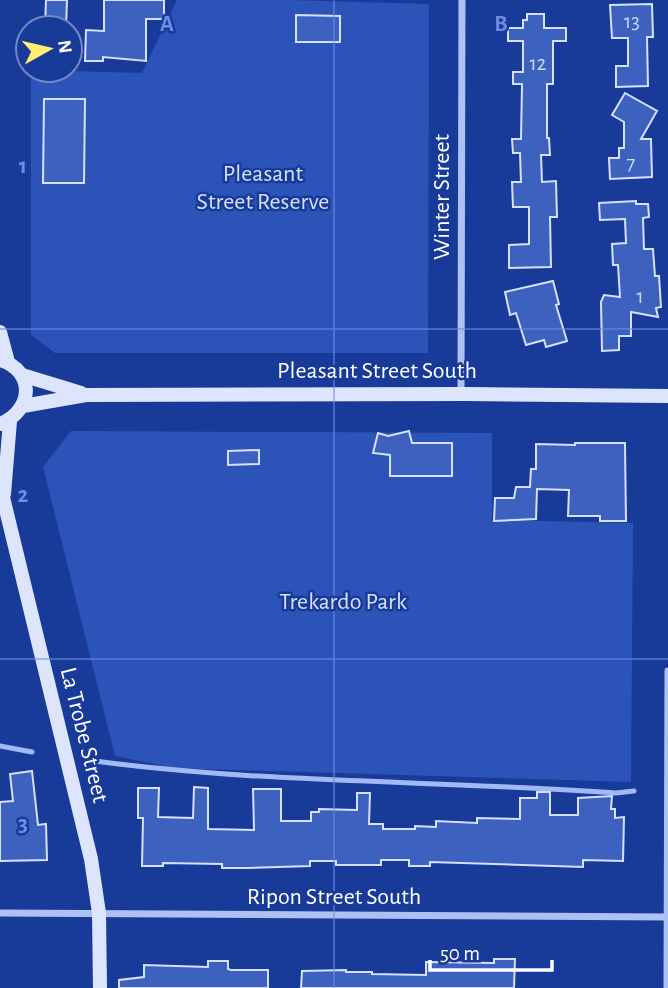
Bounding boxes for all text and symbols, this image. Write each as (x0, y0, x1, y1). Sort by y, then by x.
house number: 13 (624, 11, 640, 32)
text: A (160, 13, 174, 36)
text: B (494, 13, 508, 36)
north arrow (14, 14, 84, 84)
text: N (54, 39, 75, 55)
house number: 12 (530, 53, 546, 74)
street label: Winter Street (430, 134, 454, 260)
house number: 7 (627, 153, 636, 174)
text: 1 (19, 155, 27, 178)
park label: Pleasant Street Reserve (197, 162, 329, 214)
house number: 1 (636, 286, 644, 307)
street label: Pleasant Street South (277, 359, 477, 383)
text: 2 (18, 484, 29, 507)
park label: Trekardo Park (279, 590, 407, 614)
street label: La Trobe Street (56, 665, 112, 805)
text: 3 (18, 813, 28, 836)
street label: Ripon Street South (247, 885, 421, 909)
scale bar (430, 928, 552, 972)
text: 50 m (440, 943, 480, 964)

